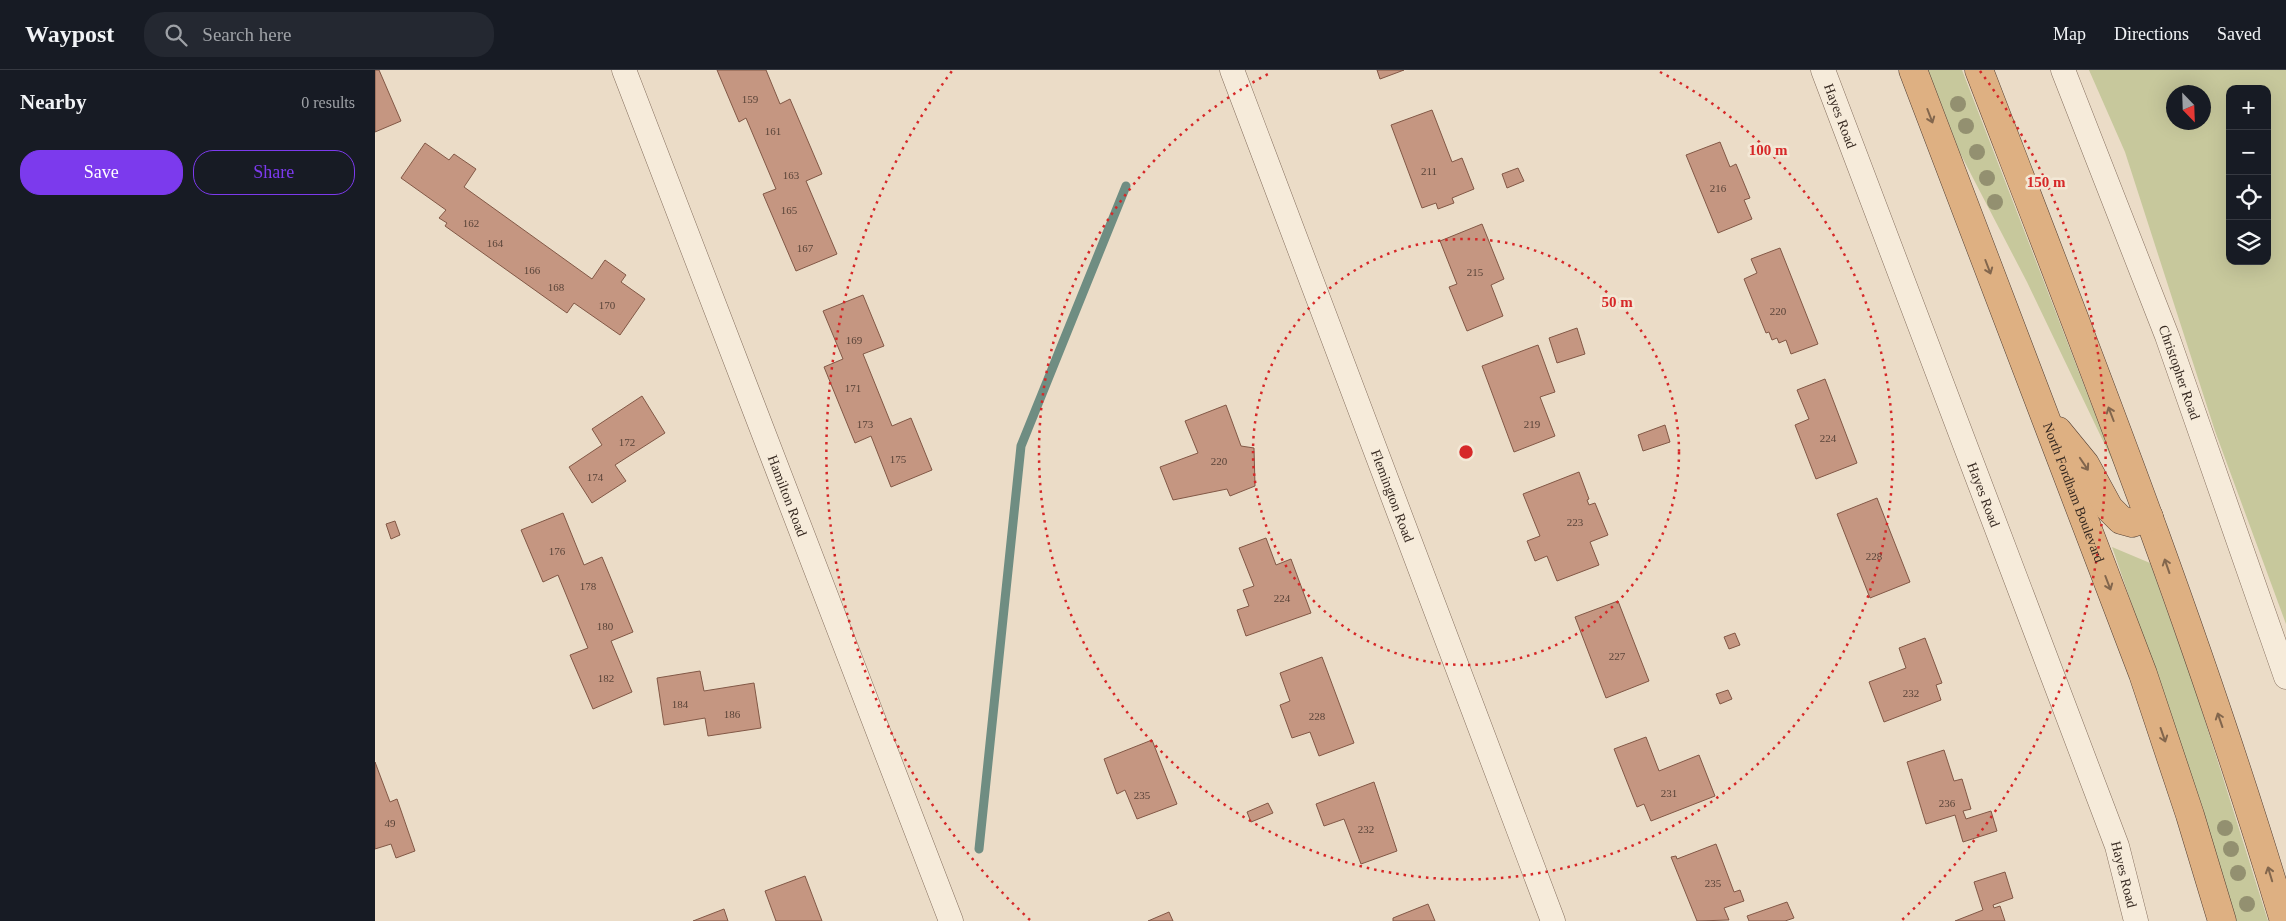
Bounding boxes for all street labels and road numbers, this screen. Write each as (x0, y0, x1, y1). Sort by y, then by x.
street label: Hayes Road (1821, 81, 1859, 150)
street label: Christopher Road (2156, 323, 2203, 422)
street label: North Fordham Boulevard (2040, 420, 2107, 565)
street label: Flemington Road (1368, 447, 1417, 544)
street label: Hamilton Road (765, 453, 810, 538)
street label: Hayes Road (1965, 460, 2003, 529)
street label: Hayes Road (2109, 839, 2140, 909)

